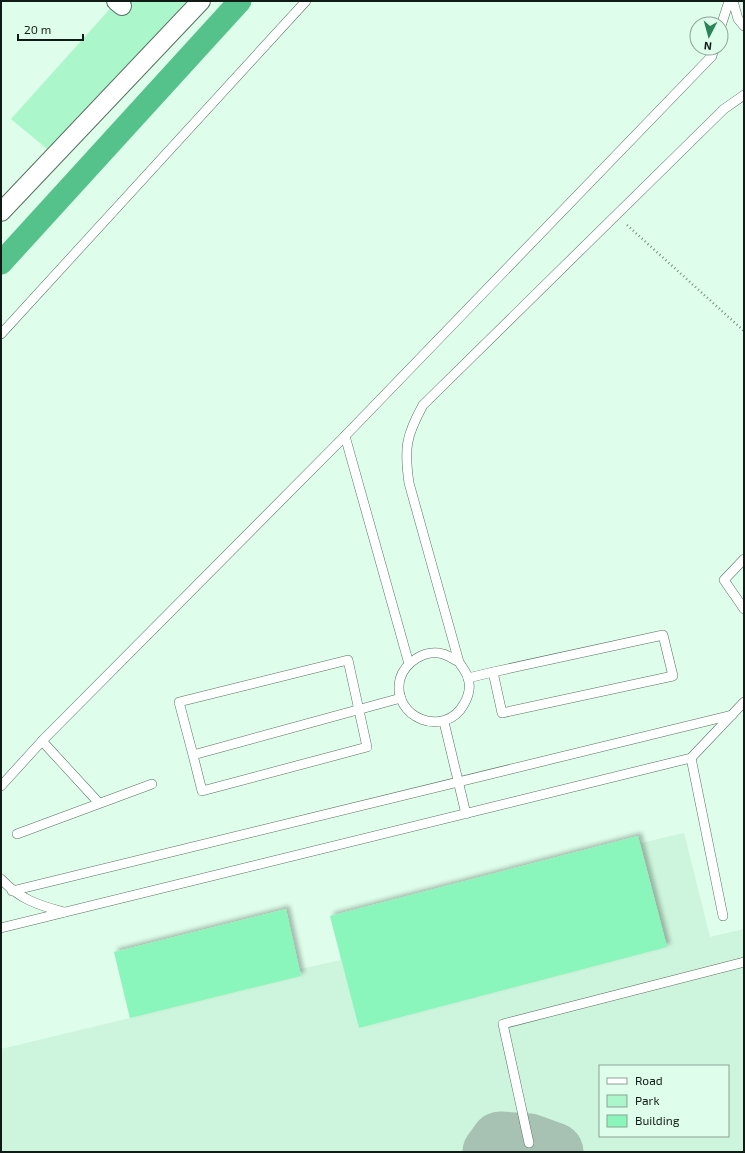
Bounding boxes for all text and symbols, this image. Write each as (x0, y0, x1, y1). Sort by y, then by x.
scale bar (18, 16, 83, 42)
north arrow (689, 16, 729, 56)
text: 20 m (24, 22, 51, 36)
text: N (703, 40, 713, 53)
legend (599, 1065, 729, 1137)
text: Road (635, 1073, 663, 1087)
text: Park (635, 1093, 660, 1107)
text: Building (635, 1113, 680, 1127)

